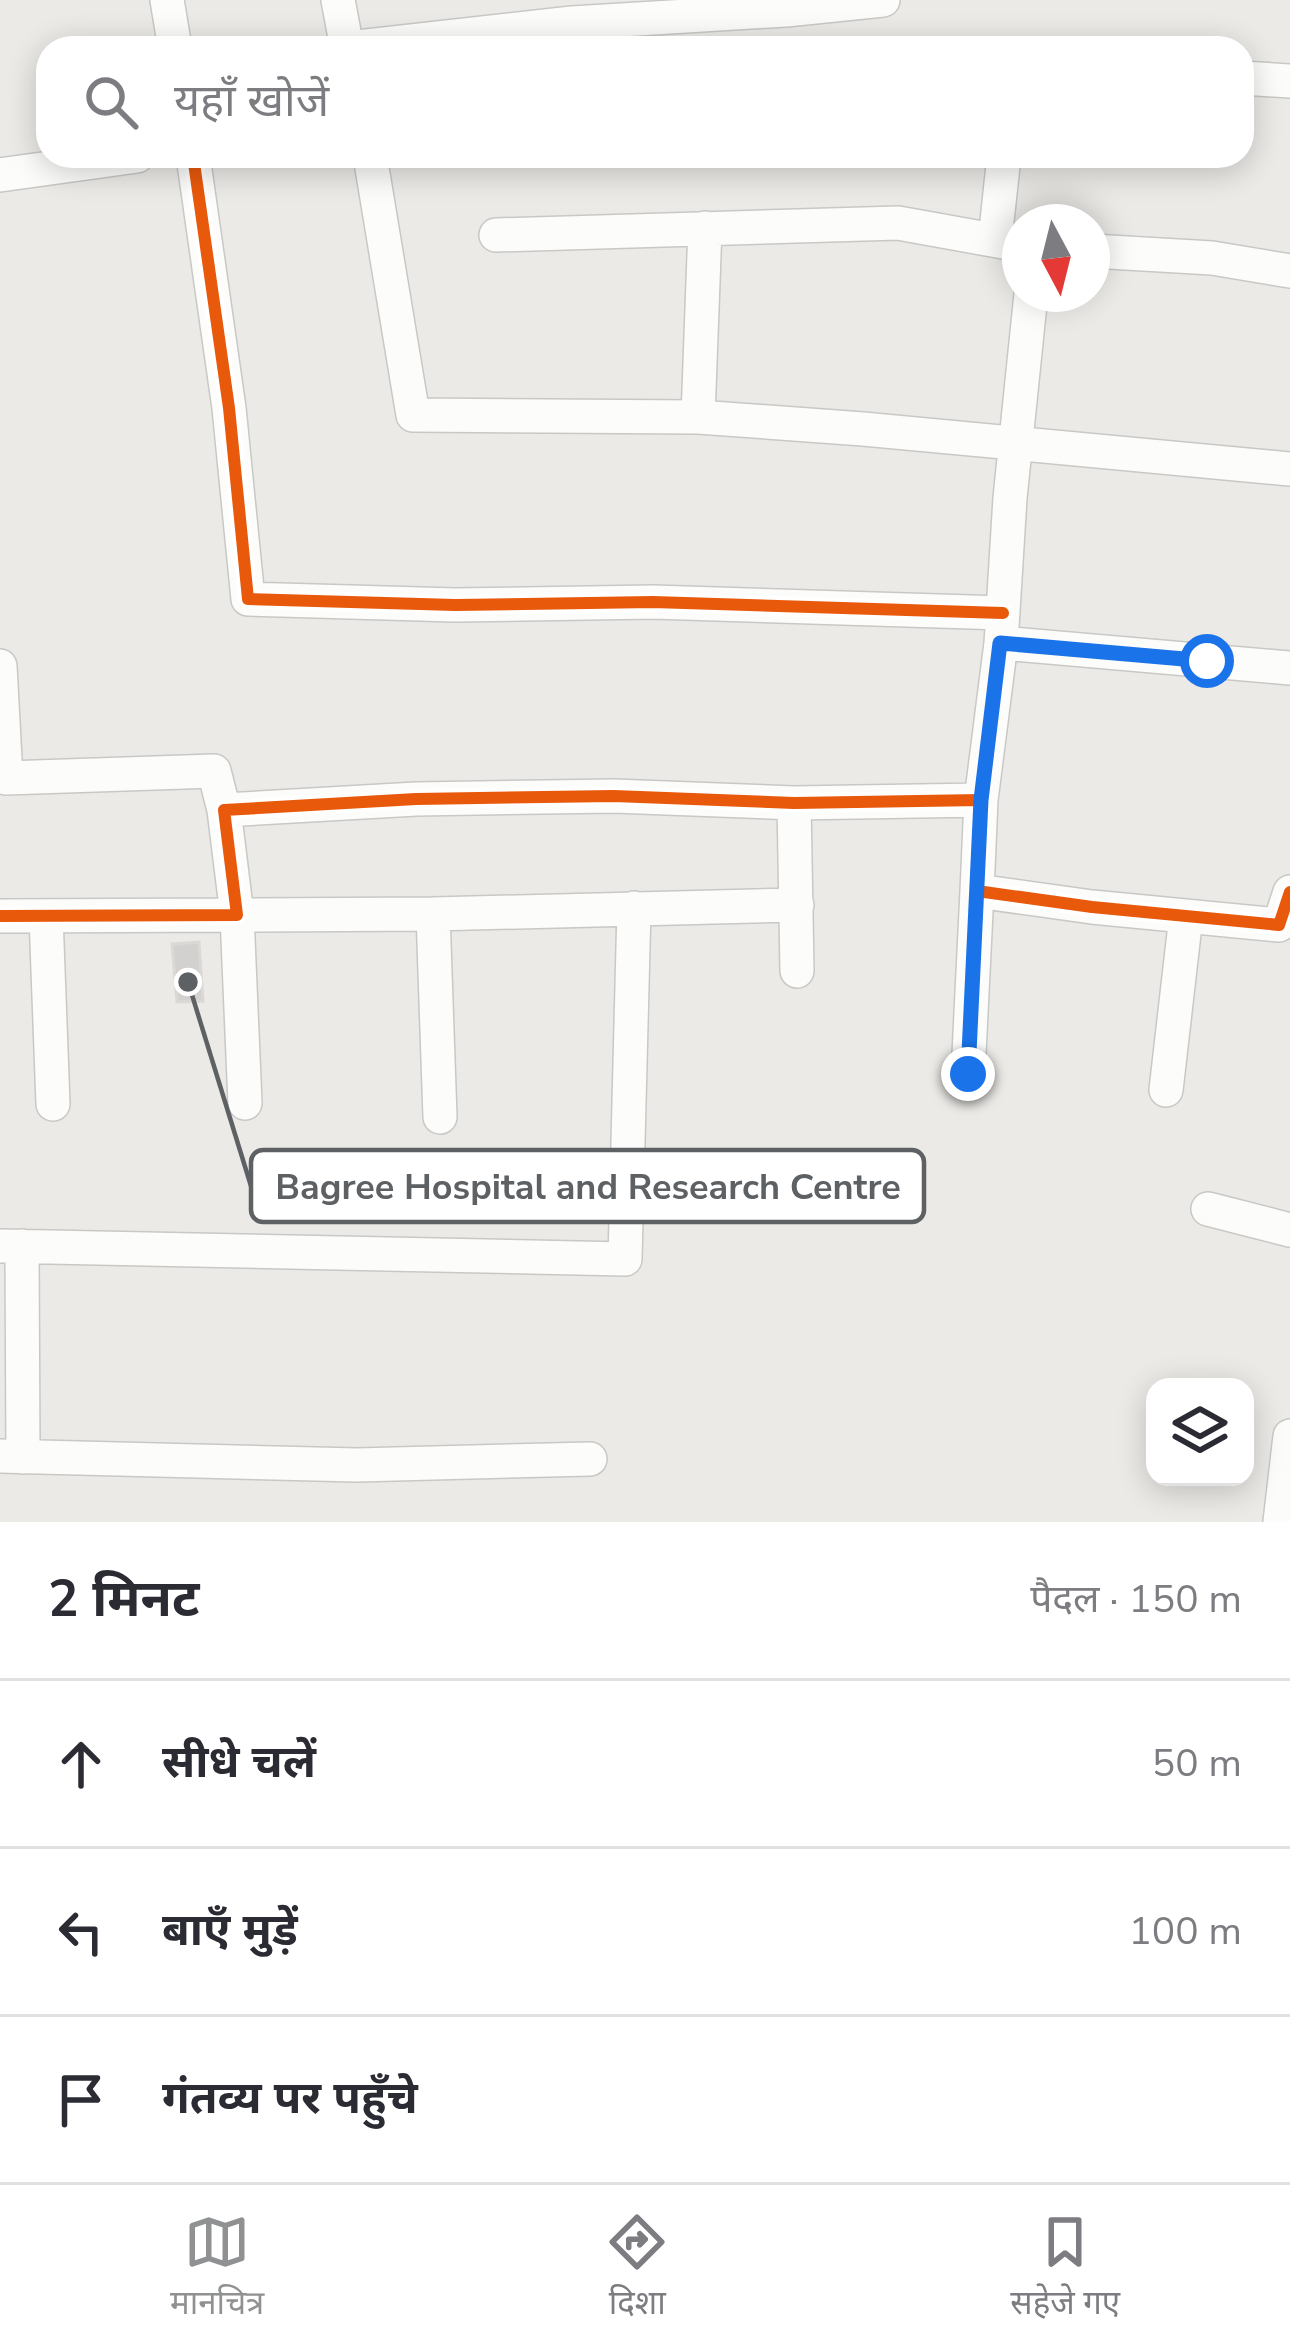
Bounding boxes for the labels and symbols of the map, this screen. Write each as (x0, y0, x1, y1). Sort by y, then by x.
north arrow (1002, 204, 1110, 312)
route start (1180, 634, 1234, 688)
route end (941, 1047, 995, 1101)
callout: Bagree Hospital and Research Centre (251, 1150, 924, 1222)
text: Bagree Hospital and Research Centre (275, 1163, 901, 1212)

